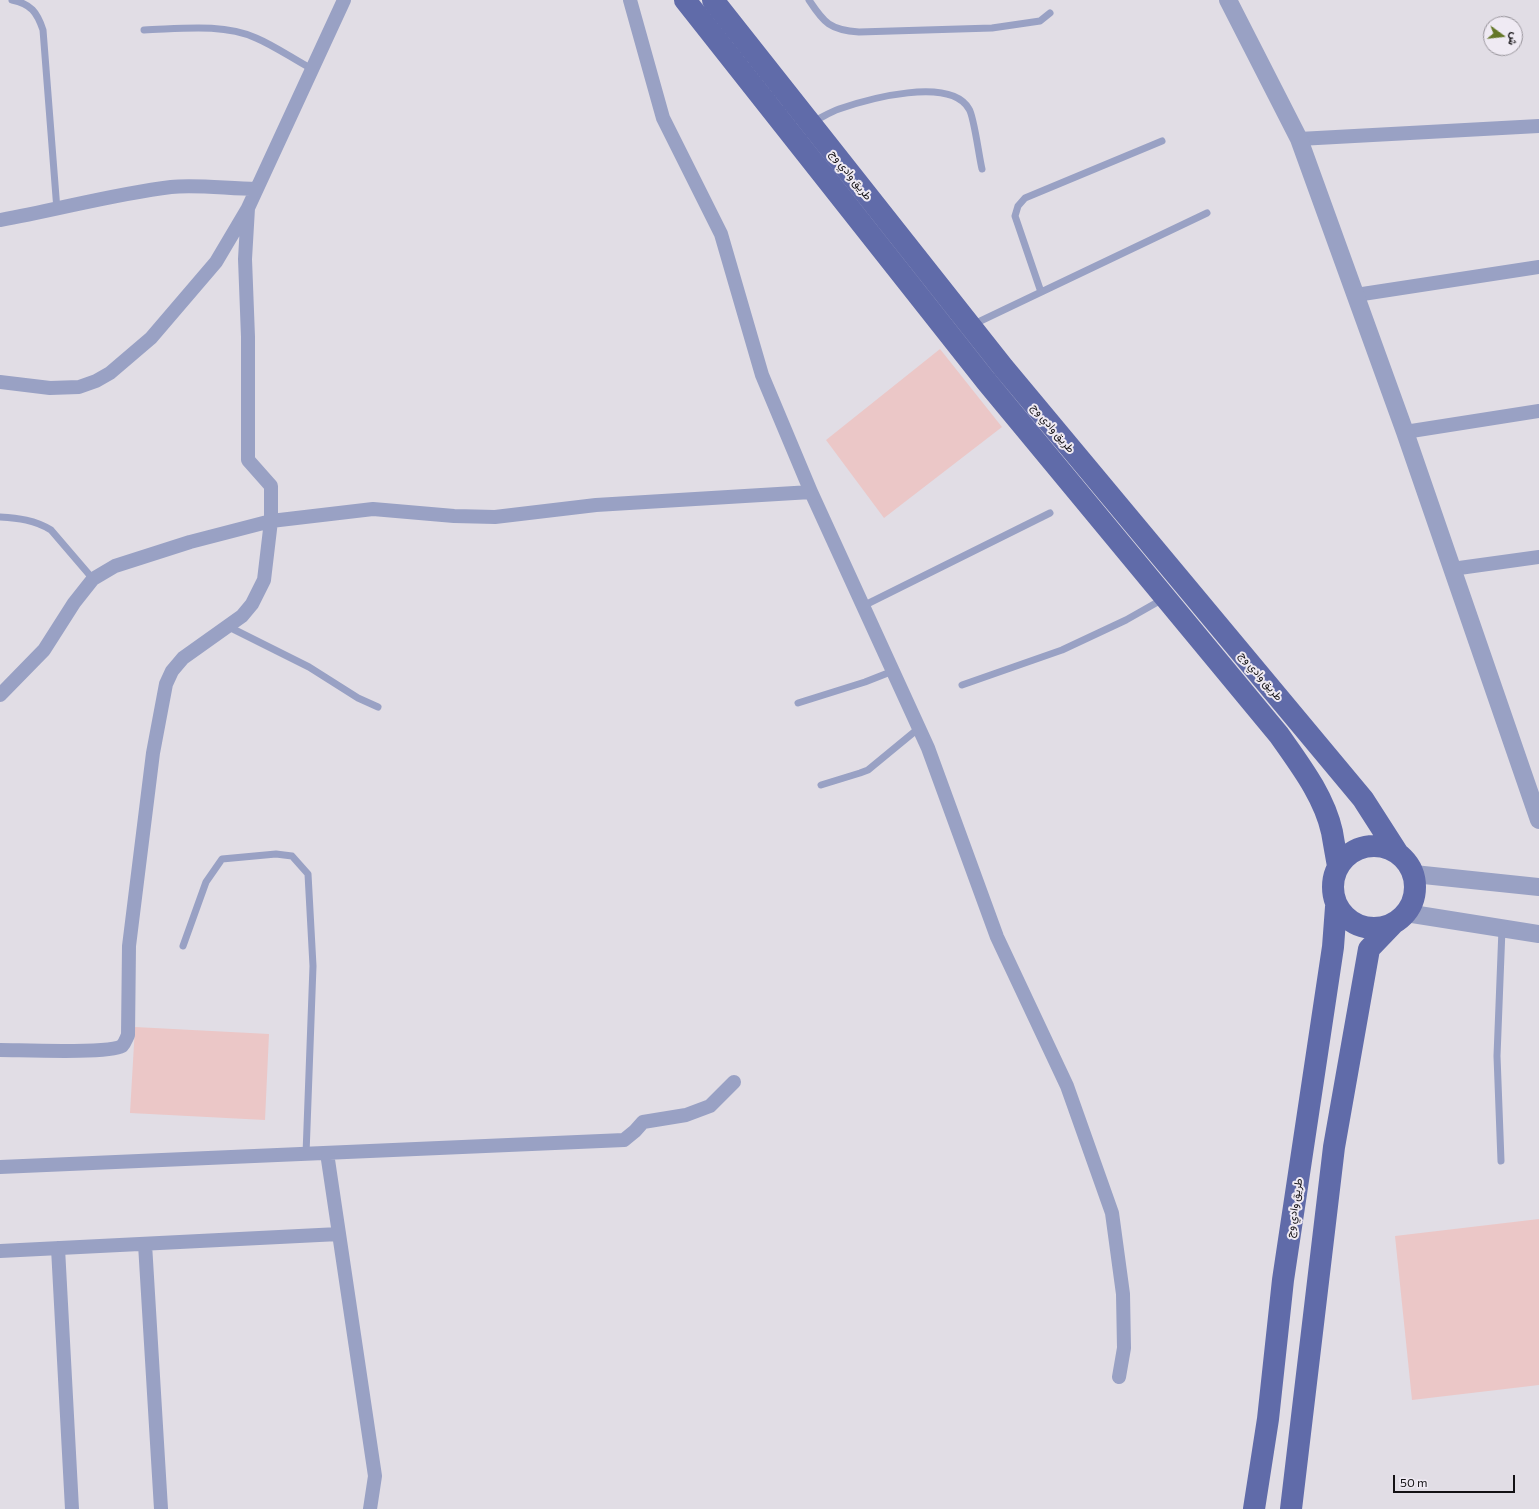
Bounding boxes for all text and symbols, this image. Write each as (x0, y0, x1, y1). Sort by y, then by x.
north arrow (1483, 16, 1523, 56)
text: ش (1506, 31, 1522, 47)
street label: طريق وادي وج (827, 147, 875, 203)
street label: طريق وادي وج (1029, 401, 1077, 455)
street label: طريق وادي وج (1237, 649, 1285, 703)
street label: طريق وادي وج (1283, 1177, 1305, 1239)
scale bar (1395, 1467, 1517, 1493)
text: 50 m (1400, 1475, 1428, 1489)

